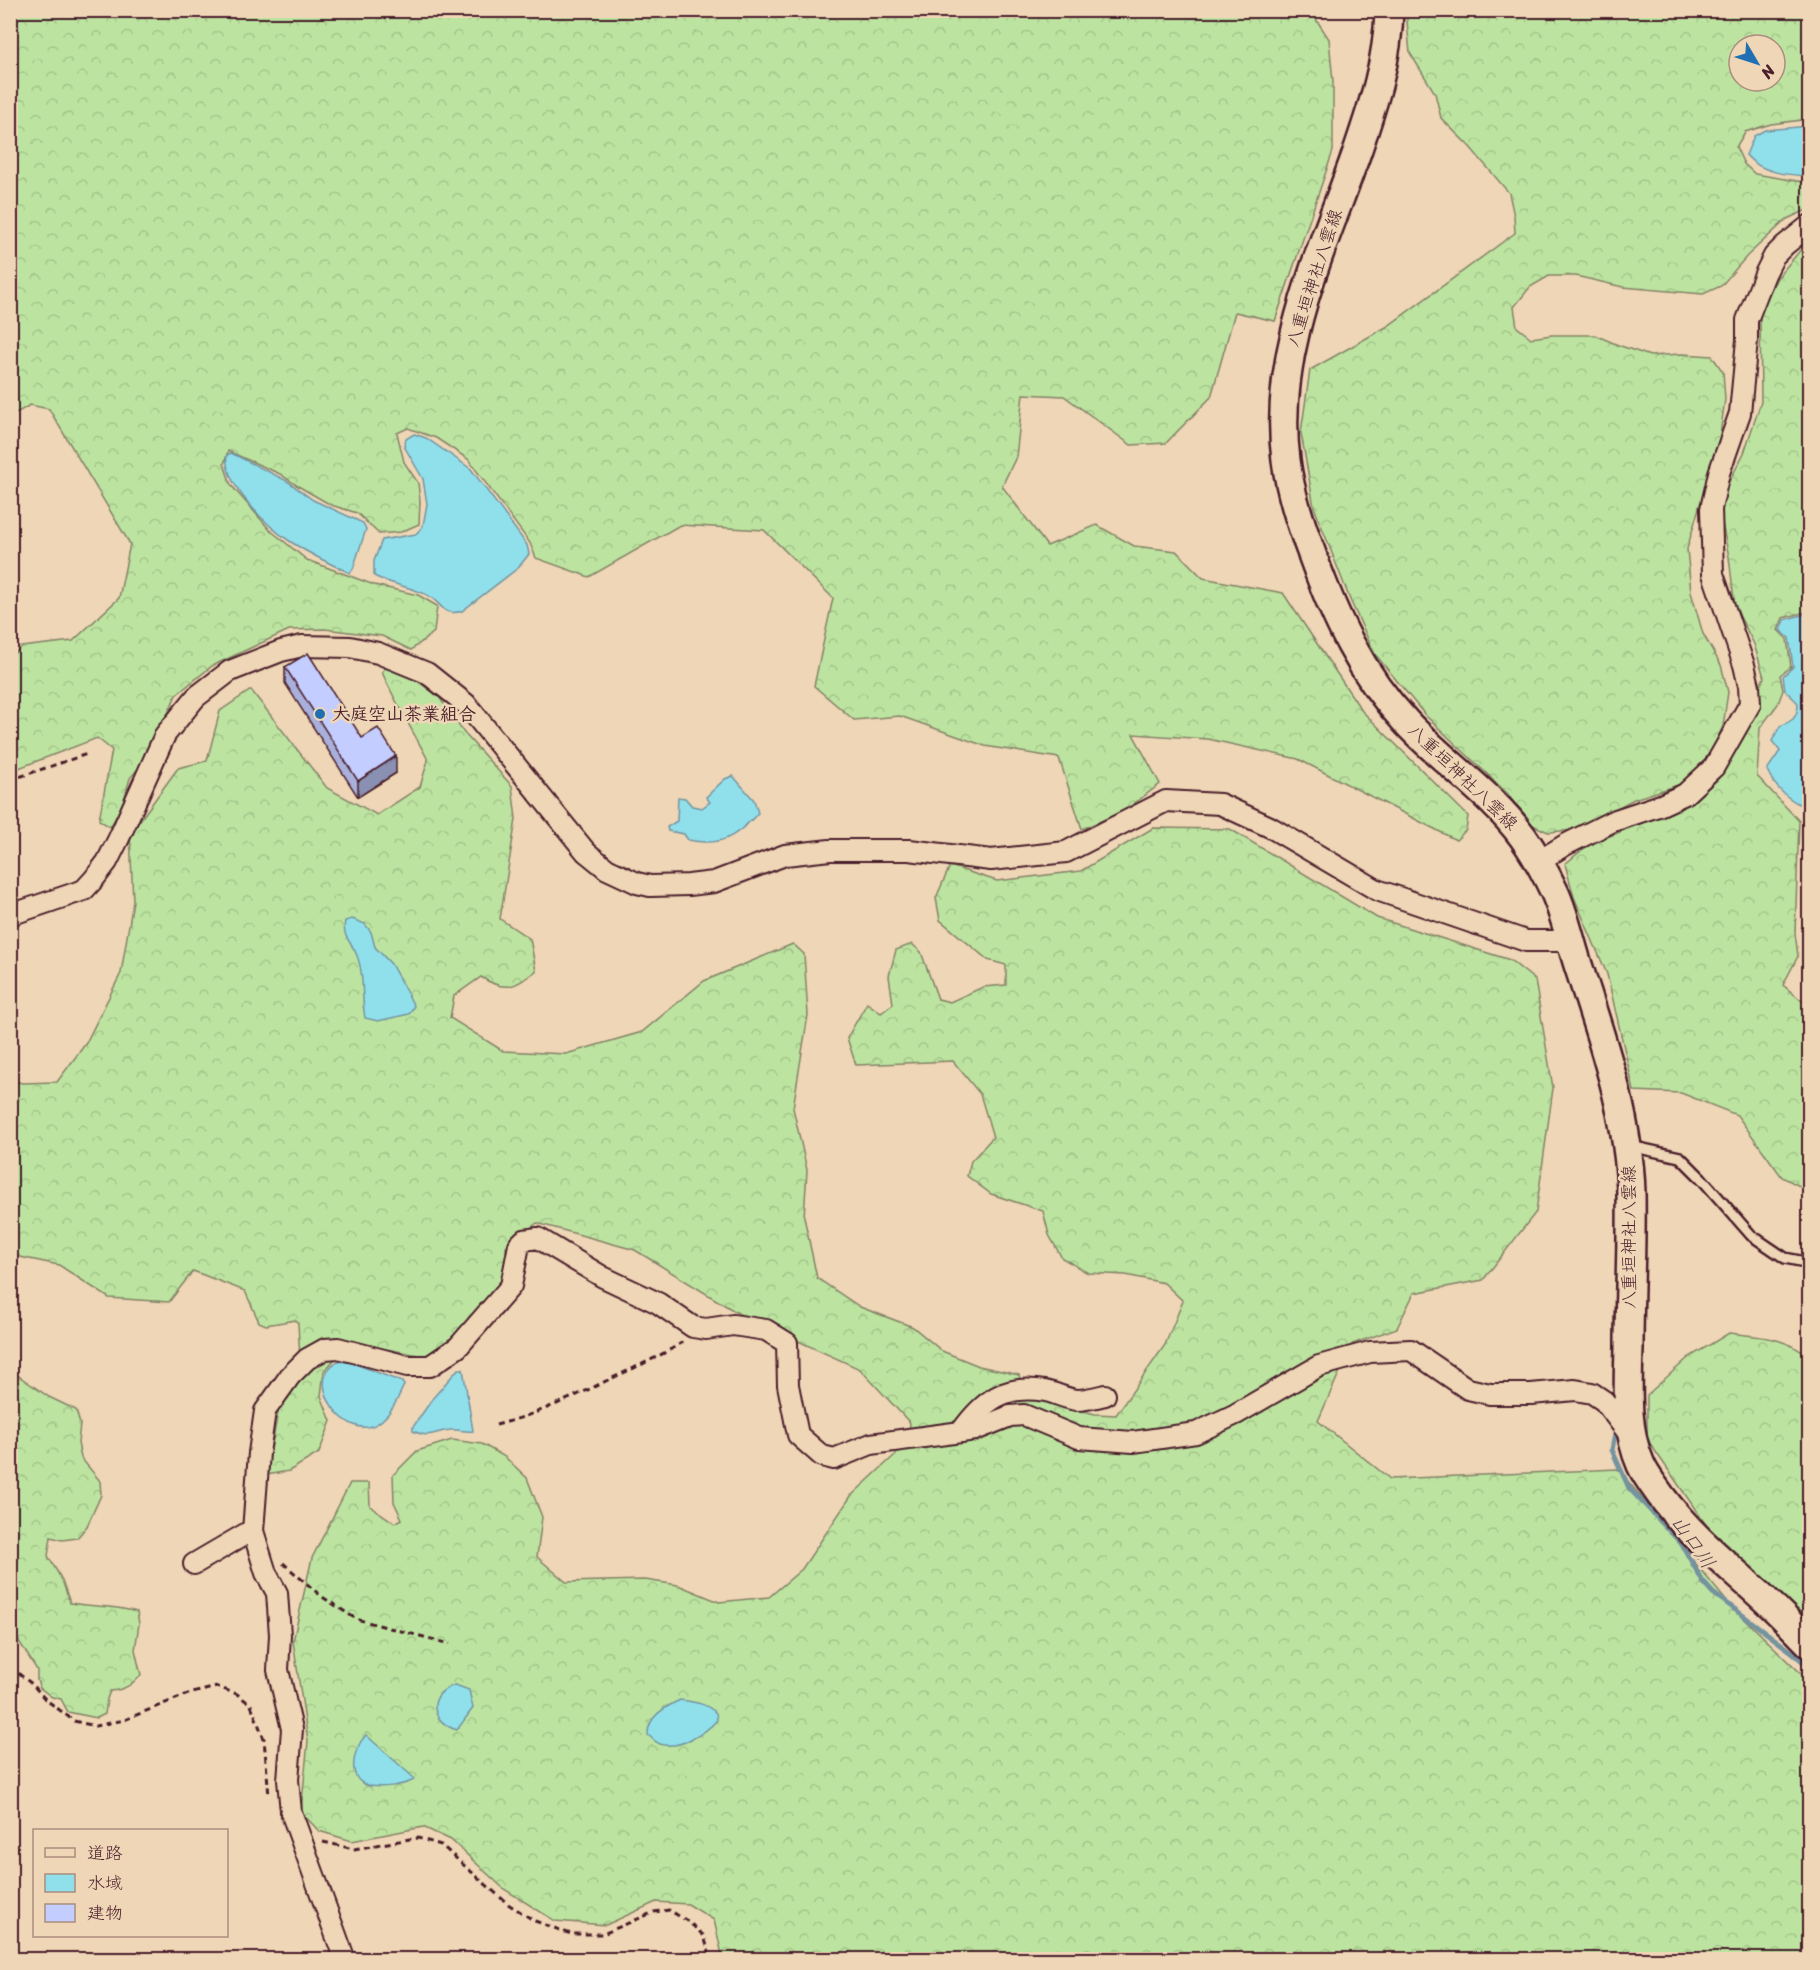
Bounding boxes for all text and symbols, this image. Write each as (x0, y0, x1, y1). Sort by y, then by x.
north arrow (1727, 33, 1787, 93)
text: N (1753, 58, 1784, 86)
street label: 八重垣神社八雲線 (1277, 205, 1351, 351)
place label: 大庭空山茶業組合 (332, 698, 476, 730)
marker: 大庭空山茶業組合 (313, 707, 327, 721)
street label: 八重垣神社八雲線 (1400, 715, 1526, 839)
street label: 八重垣神社八雲線 (1613, 1165, 1645, 1309)
water label: 山口川 (1661, 1507, 1725, 1577)
legend (33, 1829, 228, 1937)
text: 道路 (87, 1837, 123, 1869)
text: 水域 (87, 1867, 123, 1899)
text: 建物 (87, 1897, 123, 1929)

